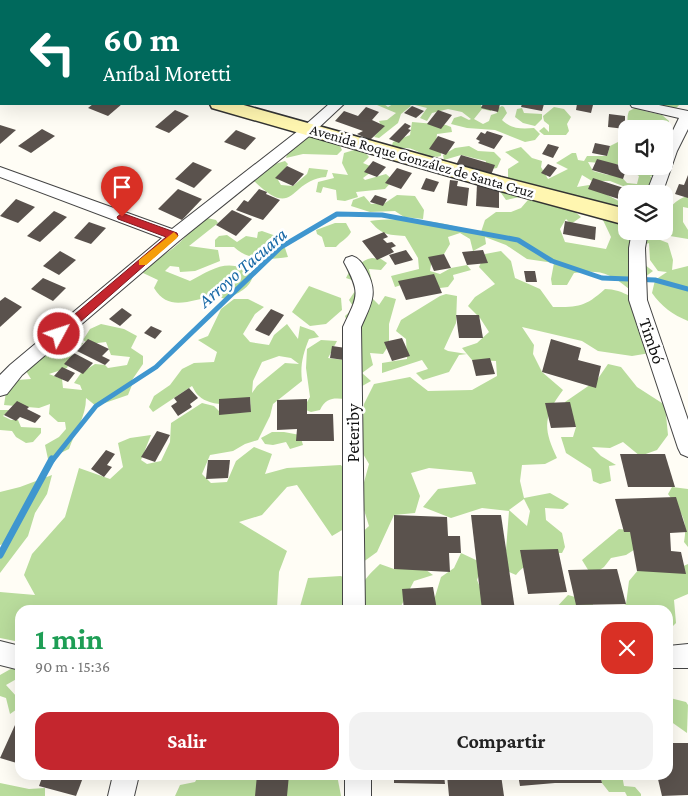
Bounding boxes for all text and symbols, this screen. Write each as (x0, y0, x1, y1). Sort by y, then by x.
icon: left (20, 20, 85, 85)
text: 60 m (103, 20, 180, 59)
text: Aníbal Moretti (103, 61, 231, 86)
map controls (618, 120, 673, 240)
button: sound (618, 120, 673, 175)
street label: Avenida Roque González de Santa Cruz (308, 121, 536, 202)
pin (101, 166, 143, 217)
icon: arrive (108, 173, 136, 201)
button: layers (618, 185, 673, 240)
water label: Arroyo Tacuara (193, 223, 291, 312)
position arrow (32, 307, 84, 359)
street label: Timbó (635, 315, 669, 367)
street label: Peteriby (343, 403, 363, 462)
text: 1 min (35, 622, 103, 655)
button: close (601, 622, 653, 674)
text: 90 m · 15:36 (35, 658, 110, 675)
button: Salir (35, 712, 339, 770)
button: Compartir (349, 712, 653, 770)

